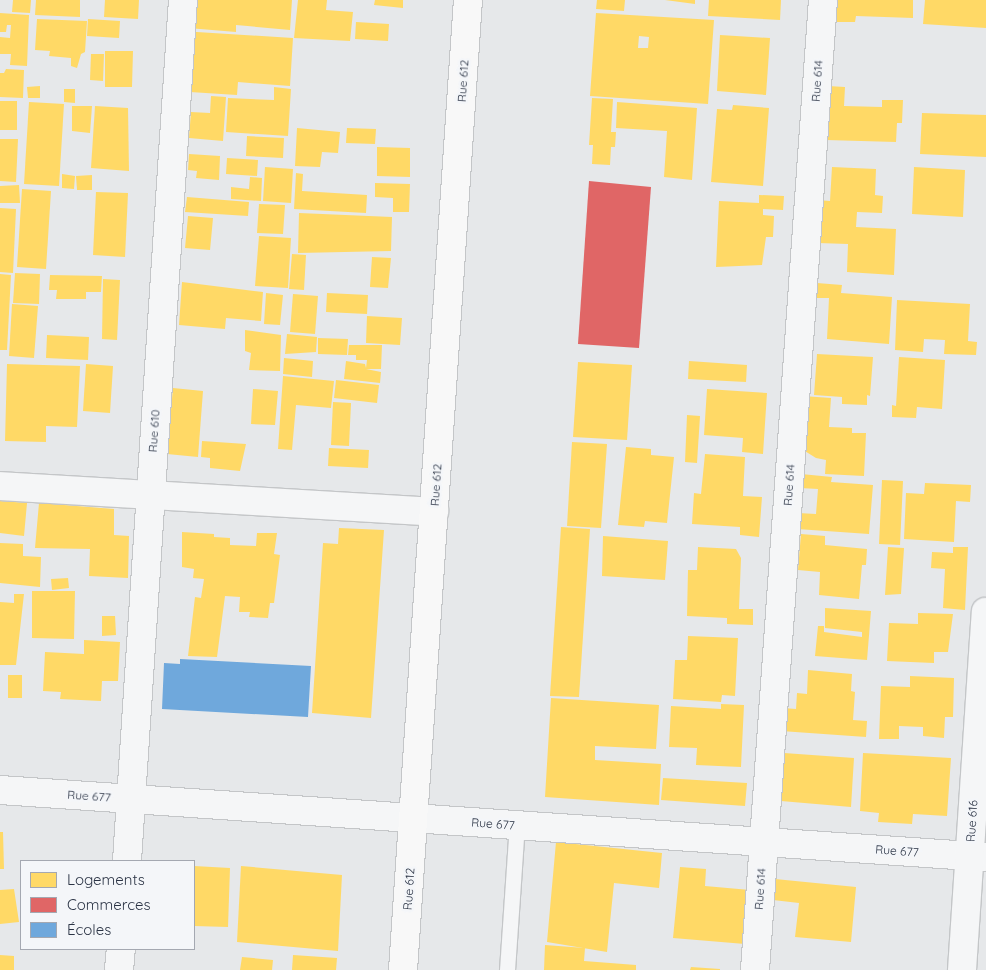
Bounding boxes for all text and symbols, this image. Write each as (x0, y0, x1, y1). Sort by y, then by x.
street label: Rue 612 (454, 59, 472, 103)
street label: Rue 614 (808, 60, 826, 102)
street label: Rue 610 (145, 409, 163, 453)
street label: Rue 612 (427, 463, 445, 507)
street label: Rue 614 (780, 464, 798, 506)
street label: Rue 677 (67, 787, 111, 805)
street label: Rue 616 (963, 800, 981, 842)
street label: Rue 677 (471, 815, 515, 833)
street label: Rue 677 (875, 842, 919, 860)
legend (20, 860, 195, 950)
street label: Rue 612 (400, 867, 418, 911)
street label: Rue 614 (751, 868, 769, 910)
text: Logements (67, 870, 145, 889)
text: Commerces (67, 895, 150, 914)
text: Écoles (67, 920, 111, 939)

